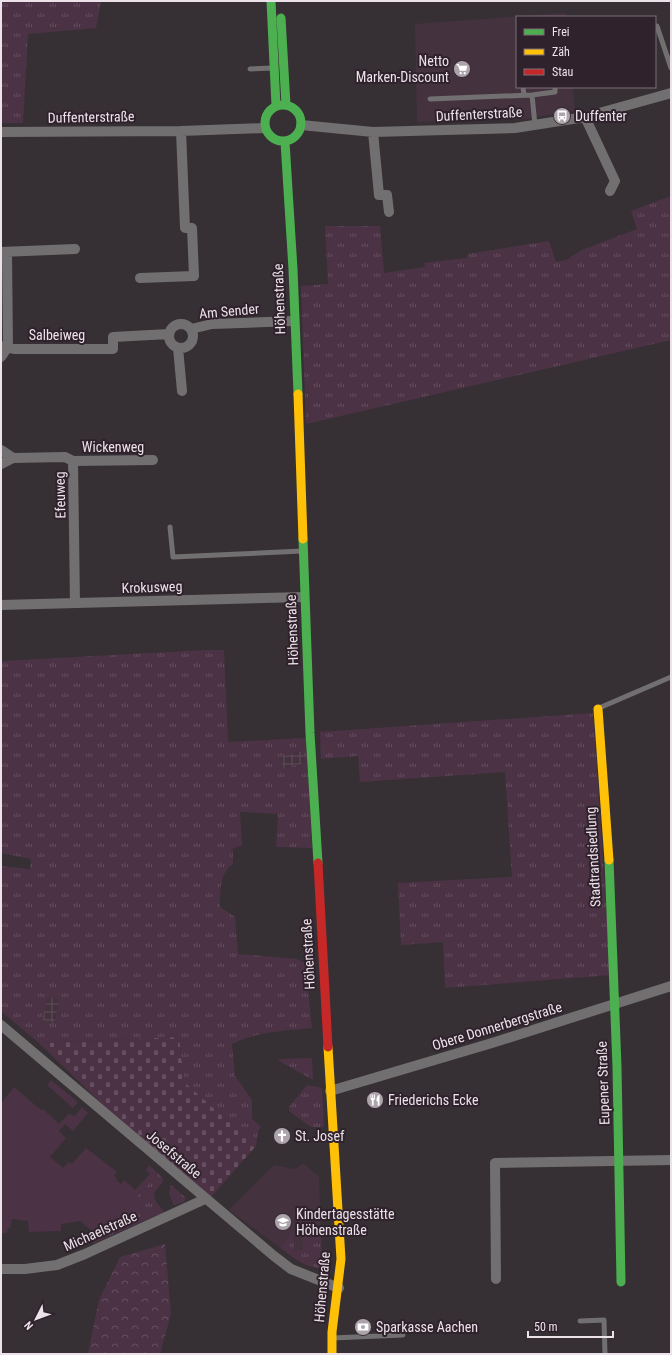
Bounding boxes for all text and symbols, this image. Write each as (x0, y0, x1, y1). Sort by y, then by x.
legend (516, 16, 656, 88)
text: Frei (552, 25, 570, 39)
text: Zäh (552, 45, 570, 59)
place label: Netto Marken-Discount (356, 53, 449, 85)
supermarket icon: Netto Marken-Discount (452, 59, 472, 79)
text: Stau (552, 65, 574, 79)
street label: Duffenterstraße (435, 104, 523, 124)
bus stop icon: Duffenter (552, 106, 572, 126)
street label: Duffenterstraße (47, 108, 135, 126)
place label: Duffenter (575, 108, 627, 124)
street label: Höhenstraße (270, 263, 288, 335)
street label: Am Sender (198, 300, 260, 322)
street label: Salbeiweg (29, 327, 85, 343)
street label: Wickenweg (82, 439, 144, 455)
street label: Efeuweg (52, 471, 68, 519)
street label: Krokusweg (121, 578, 183, 596)
street label: Höhenstraße (283, 594, 301, 666)
street label: Stadtrandsiedlung (582, 806, 604, 908)
street label: Höhenstraße (298, 918, 318, 990)
street label: Obere Donnerbergstraße (430, 999, 564, 1053)
street label: Eupener Straße (594, 1040, 612, 1125)
restaurant icon: Friederichs Ecke (365, 1090, 385, 1110)
place label: Friederichs Ecke (388, 1092, 479, 1108)
church icon: St. Josef (272, 1126, 292, 1146)
street label: Josefstraße (143, 1127, 205, 1182)
place label: St. Josef (295, 1128, 345, 1144)
place label: Kindertagesstätte Höhenstraße (296, 1206, 395, 1238)
street label: Michaelstraße (61, 1208, 140, 1254)
school or university icon: Kindertagesstätte Höhenstraße (273, 1212, 293, 1232)
street label: Höhenstraße (311, 1251, 333, 1323)
north arrow (16, 1299, 56, 1339)
scale bar (528, 1313, 613, 1339)
bank icon: Sparkasse Aachen (353, 1317, 373, 1337)
text: N (22, 1318, 36, 1332)
place label: Sparkasse Aachen (376, 1319, 478, 1335)
text: 50 m (534, 1320, 558, 1334)

